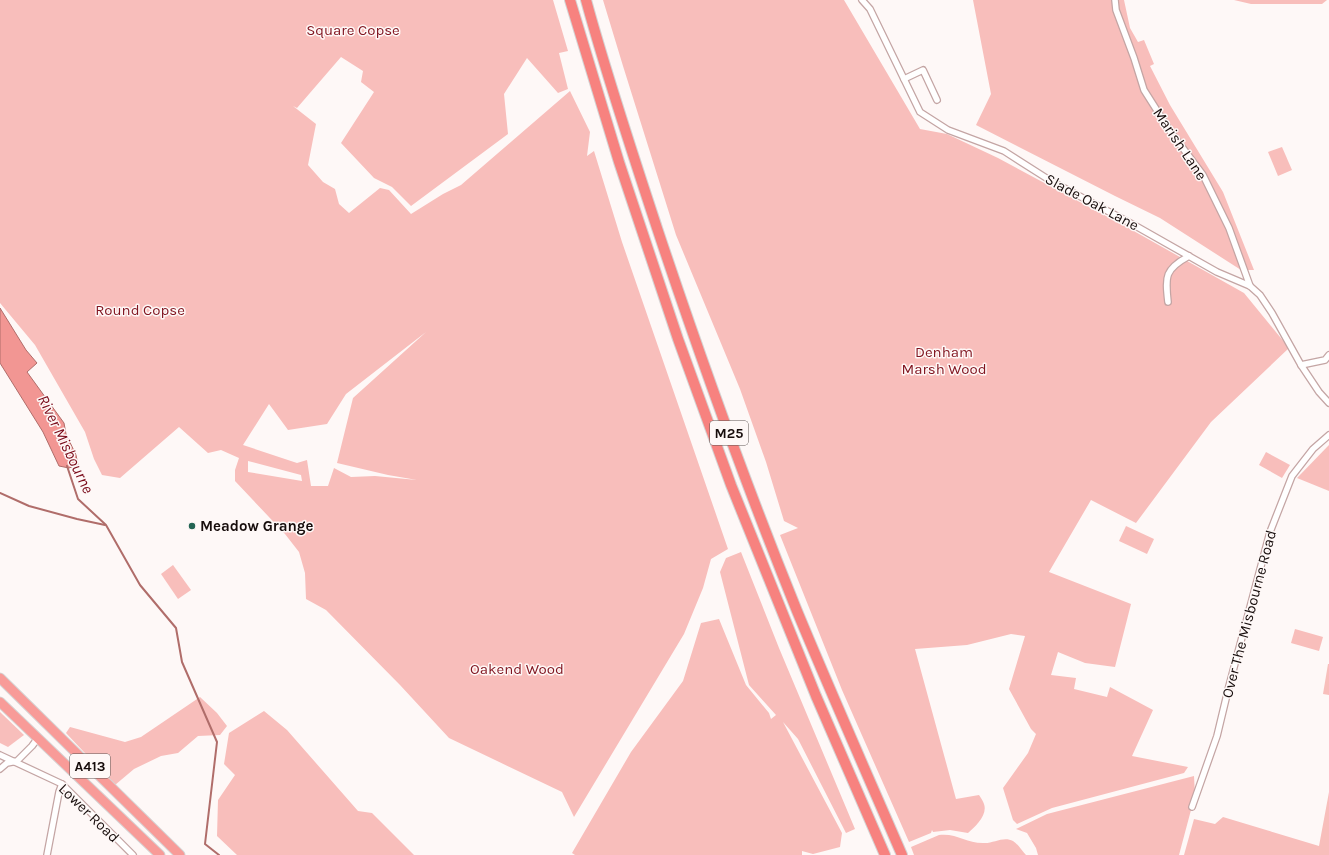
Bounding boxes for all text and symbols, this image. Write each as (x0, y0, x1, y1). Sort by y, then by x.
park label: Square Copse (306, 21, 400, 39)
street label: Marish Lane (1149, 104, 1211, 184)
street label: Slade Oak Lane (1042, 170, 1142, 234)
park label: Round Copse (95, 301, 185, 319)
park label: Denham Marsh Wood (901, 343, 987, 378)
water label: River Misbourne (34, 392, 98, 497)
road number: M25 (710, 421, 748, 445)
place label: Meadow Grange (200, 517, 314, 535)
marker: Meadow Grange (187, 521, 197, 531)
street label: Over The Misbourne Road (1218, 528, 1280, 700)
park label: Oakend Wood (470, 660, 564, 678)
road number: A413 (70, 754, 110, 778)
street label: Lower Road (55, 780, 123, 846)

